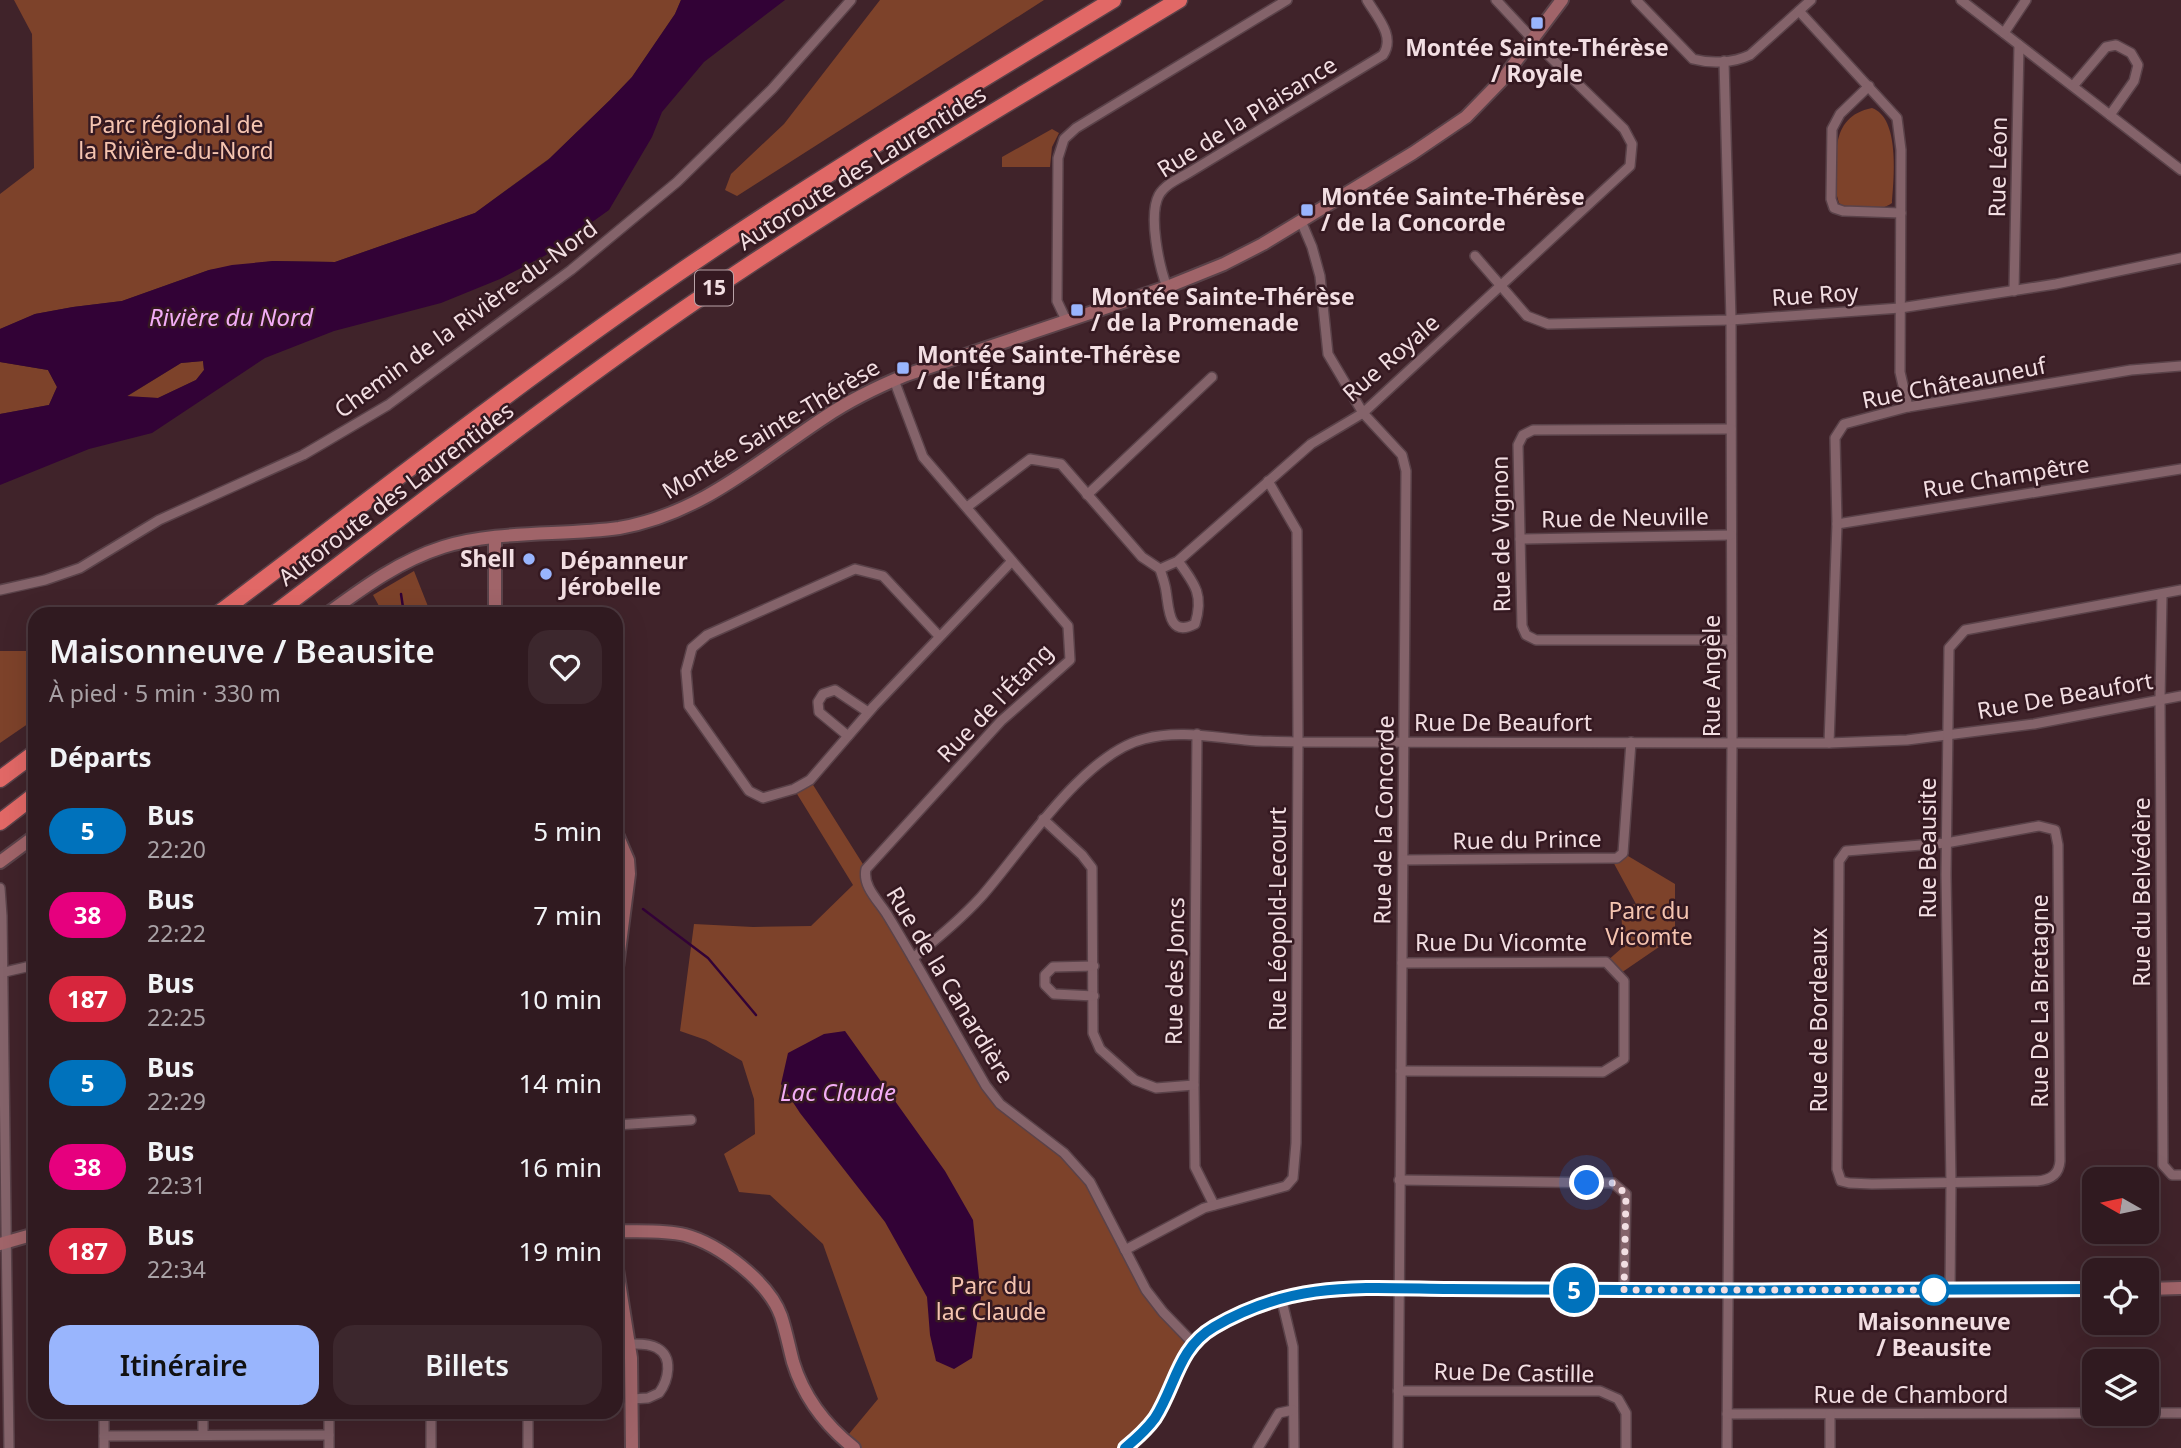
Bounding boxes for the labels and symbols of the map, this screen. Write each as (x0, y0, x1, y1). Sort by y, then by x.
marker: Montée Sainte-Thérèse / Royale (1529, 15, 1545, 31)
place label: Montée Sainte-Thérèse / Royale (1405, 31, 1669, 89)
street label: Rue de la Plaisance (1151, 48, 1342, 184)
street label: Autoroute des Laurentides (731, 77, 992, 257)
park label: Parc régional de la Rivière-du-Nord (78, 108, 274, 166)
street label: Rue Léon (1980, 116, 2014, 218)
place label: Montée Sainte-Thérèse / de la Concorde (1321, 180, 1585, 238)
marker: Montée Sainte-Thérèse / de la Concorde (1299, 202, 1315, 218)
street label: Chemin de la Rivière-du-Nord (327, 212, 603, 425)
road number: 15 (695, 270, 733, 306)
street label: Rue Roy (1770, 275, 1860, 313)
place label: Montée Sainte-Thérèse / de la Promenade (1091, 280, 1355, 338)
water label: Rivière du Nord (149, 300, 314, 333)
marker: Montée Sainte-Thérèse / de la Promenade (1069, 302, 1085, 318)
street label: Rue Royale (1335, 306, 1446, 408)
place label: Montée Sainte-Thérèse / de l'Étang (917, 338, 1181, 396)
street label: Rue Châteauneuf (1859, 348, 2050, 416)
street label: Montée Sainte-Thérèse (656, 350, 885, 506)
marker: Montée Sainte-Thérèse / de l'Étang (895, 360, 911, 376)
street label: Autoroute des Laurentides (271, 394, 520, 592)
street label: Rue Champêtre (1920, 447, 2091, 505)
street label: Rue de Vignon (1483, 455, 1517, 613)
street label: Rue de Neuville (1541, 500, 1709, 534)
place label: Shell (460, 542, 515, 574)
place label: Dépanneur Jérobelle (558, 544, 688, 602)
marker: Shell (521, 551, 537, 567)
marker: Dépanneur Jérobelle (538, 566, 554, 582)
street label: Rue Angèle (1695, 615, 1727, 737)
street label: Rue de l'Étang (929, 636, 1059, 769)
street label: Rue De Beaufort (1974, 664, 2155, 726)
street label: Rue De Beaufort (1414, 706, 1592, 738)
street label: Rue de la Concorde (1365, 715, 1401, 925)
street label: Rue Beausite (1911, 778, 1943, 918)
street label: Rue du Belvédère (2125, 797, 2157, 987)
street label: Rue Léopold-Lecourt (1261, 807, 1293, 1031)
street label: Rue du Prince (1452, 822, 1602, 856)
street label: Rue de la Canardière (879, 880, 1022, 1089)
park label: Parc du Vicomte (1605, 894, 1693, 952)
street label: Rue De La Bretagne (2023, 894, 2055, 1108)
street label: Rue des Joncs (1157, 897, 1191, 1045)
street label: Rue Du Vicomte (1415, 926, 1587, 958)
street label: Rue de Bordeaux (1802, 928, 1834, 1112)
water label: Lac Claude (780, 1075, 896, 1108)
your location (1569, 1165, 1604, 1200)
north arrow (2082, 1167, 2160, 1244)
line badge: 5 (1551, 1267, 1597, 1313)
park label: Parc du lac Claude (936, 1269, 1046, 1327)
marker: Maisonneuve / Beausite (1919, 1275, 1949, 1305)
place label: Maisonneuve / Beausite (1857, 1305, 2011, 1363)
street label: Rue De Castille (1433, 1355, 1595, 1389)
street label: Rue de Chambord (1814, 1378, 2008, 1410)

